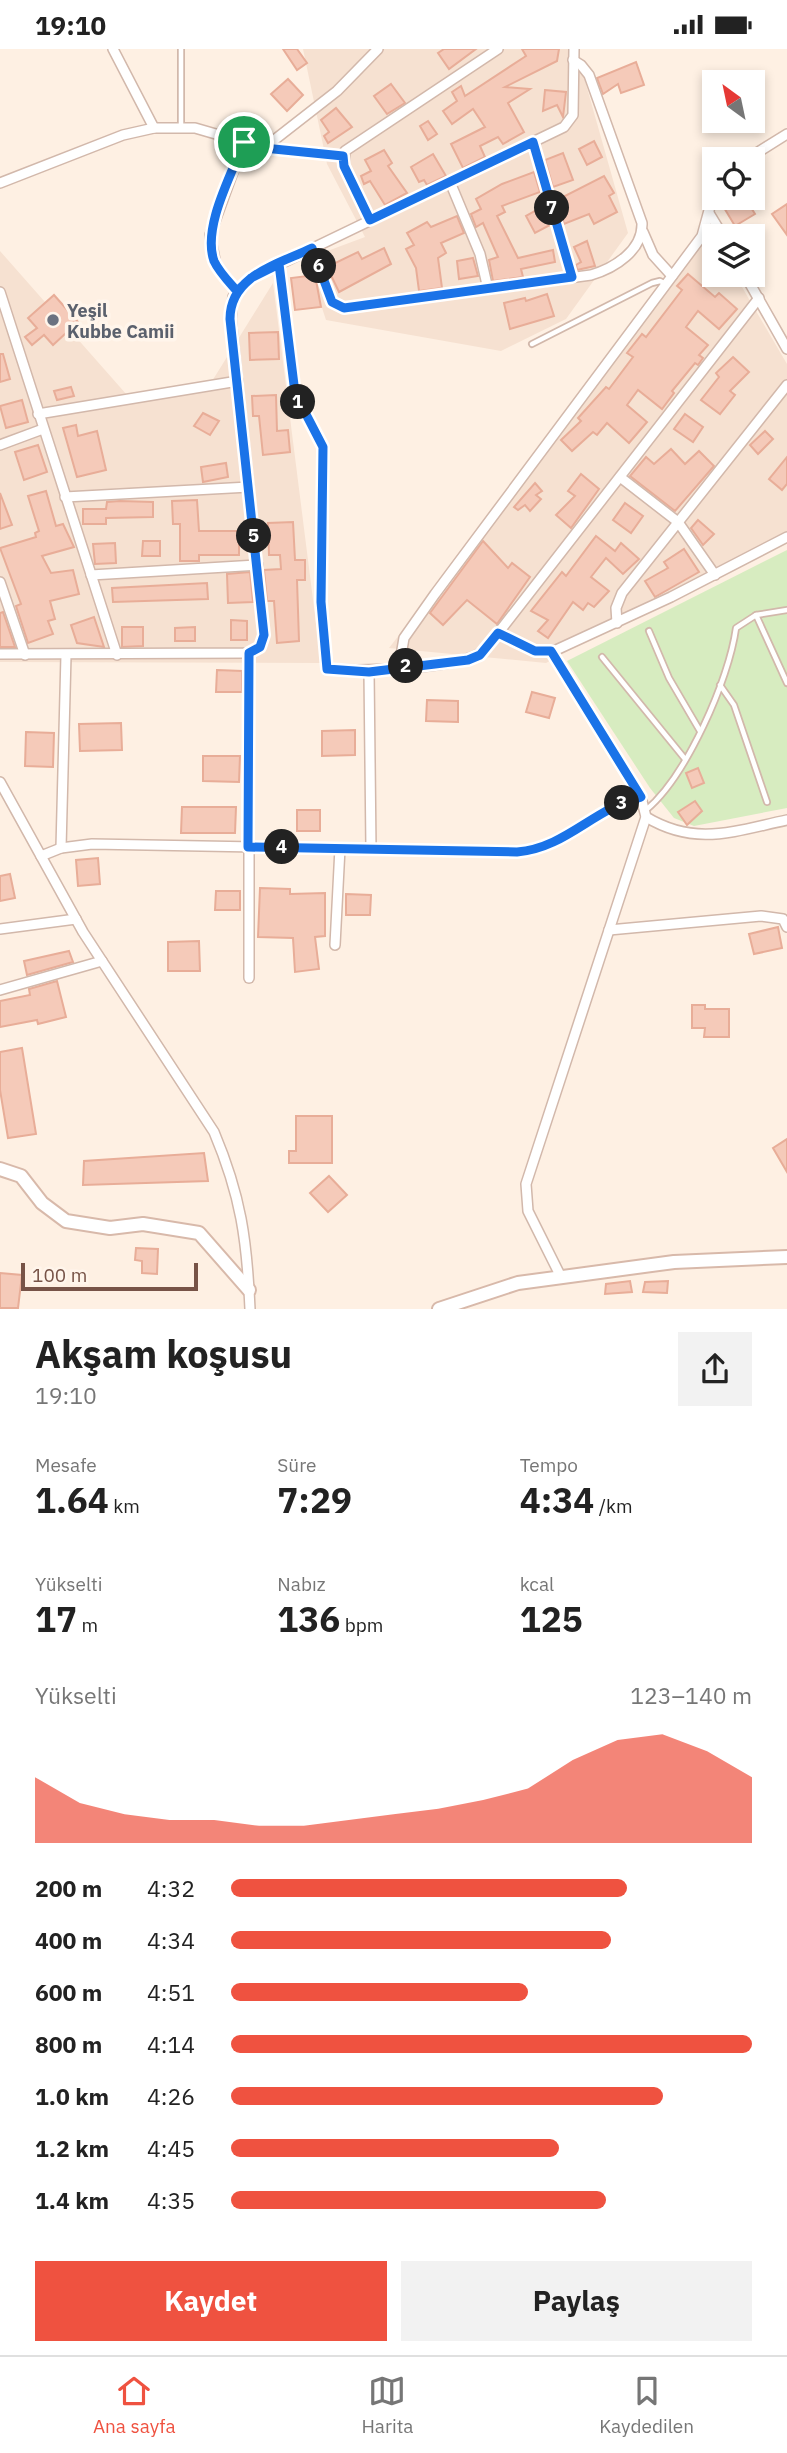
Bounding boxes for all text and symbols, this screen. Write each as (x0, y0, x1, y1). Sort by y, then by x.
text: 19:10 (35, 8, 106, 42)
north arrow (702, 70, 765, 133)
map controls (702, 70, 765, 287)
pin (214, 112, 274, 172)
icon: arrive (225, 123, 263, 161)
button: locate (702, 147, 765, 210)
pin: 7 (534, 191, 570, 225)
text: 7 (546, 195, 557, 219)
button: layers (702, 224, 765, 287)
pin: 6 (302, 249, 336, 283)
text: 6 (313, 253, 324, 277)
place label: Yeşil Kubbe Camii (67, 299, 175, 343)
marker: Yeşil Kubbe Camii (45, 312, 61, 328)
pin: 1 (280, 385, 316, 419)
text: 1 (292, 389, 303, 413)
pin: 5 (236, 519, 272, 553)
text: 5 (248, 523, 259, 547)
pin: 2 (388, 649, 424, 683)
text: 2 (400, 653, 411, 677)
pin: 3 (604, 785, 640, 821)
text: 3 (616, 790, 627, 814)
pin: 4 (264, 829, 300, 865)
text: 4 (276, 834, 287, 858)
scale bar (21, 1259, 198, 1291)
text: 100 m (32, 1263, 87, 1287)
text: Akşam koşusu (35, 1329, 292, 1378)
button: share (678, 1332, 752, 1406)
text: 19:10 (35, 1380, 97, 1410)
text: Mesafe (35, 1453, 97, 1477)
text: Süre (277, 1453, 316, 1477)
text: Tempo (520, 1453, 578, 1477)
text: 1.64 (35, 1477, 109, 1523)
text: 7:29 (277, 1477, 352, 1523)
text: 4:34 (520, 1477, 594, 1523)
text: km (109, 1494, 140, 1518)
text: /km (594, 1494, 633, 1518)
text: Yükselti (35, 1572, 103, 1596)
text: Nabız (277, 1572, 326, 1596)
text: kcal (520, 1572, 554, 1596)
text: 17 (35, 1596, 77, 1642)
text: 136 (277, 1596, 340, 1642)
text: 125 (520, 1596, 583, 1642)
text: m (77, 1613, 98, 1637)
text: bpm (340, 1613, 383, 1637)
text: Yükselti (35, 1680, 117, 1710)
text: 123–140 m (630, 1680, 752, 1710)
text: 200 m (35, 1873, 102, 1903)
text: 4:32 (147, 1873, 195, 1903)
text: 400 m (35, 1925, 102, 1955)
text: 4:34 (147, 1925, 195, 1955)
text: 600 m (35, 1977, 102, 2007)
text: 4:51 (147, 1977, 195, 2007)
text: 800 m (35, 2029, 102, 2059)
text: 4:14 (147, 2029, 195, 2059)
text: 1.0 km (35, 2081, 109, 2111)
text: 4:26 (147, 2081, 195, 2111)
text: 1.2 km (35, 2133, 109, 2163)
text: 4:45 (147, 2133, 195, 2163)
text: 1.4 km (35, 2185, 109, 2215)
text: 4:35 (147, 2185, 195, 2215)
button: Kaydet (35, 2261, 387, 2341)
button: Paylaş (401, 2261, 752, 2341)
tab: Ana sayfa (93, 2372, 176, 2438)
tab: Harita (361, 2372, 414, 2438)
tab: Kaydedilen (599, 2372, 694, 2438)

